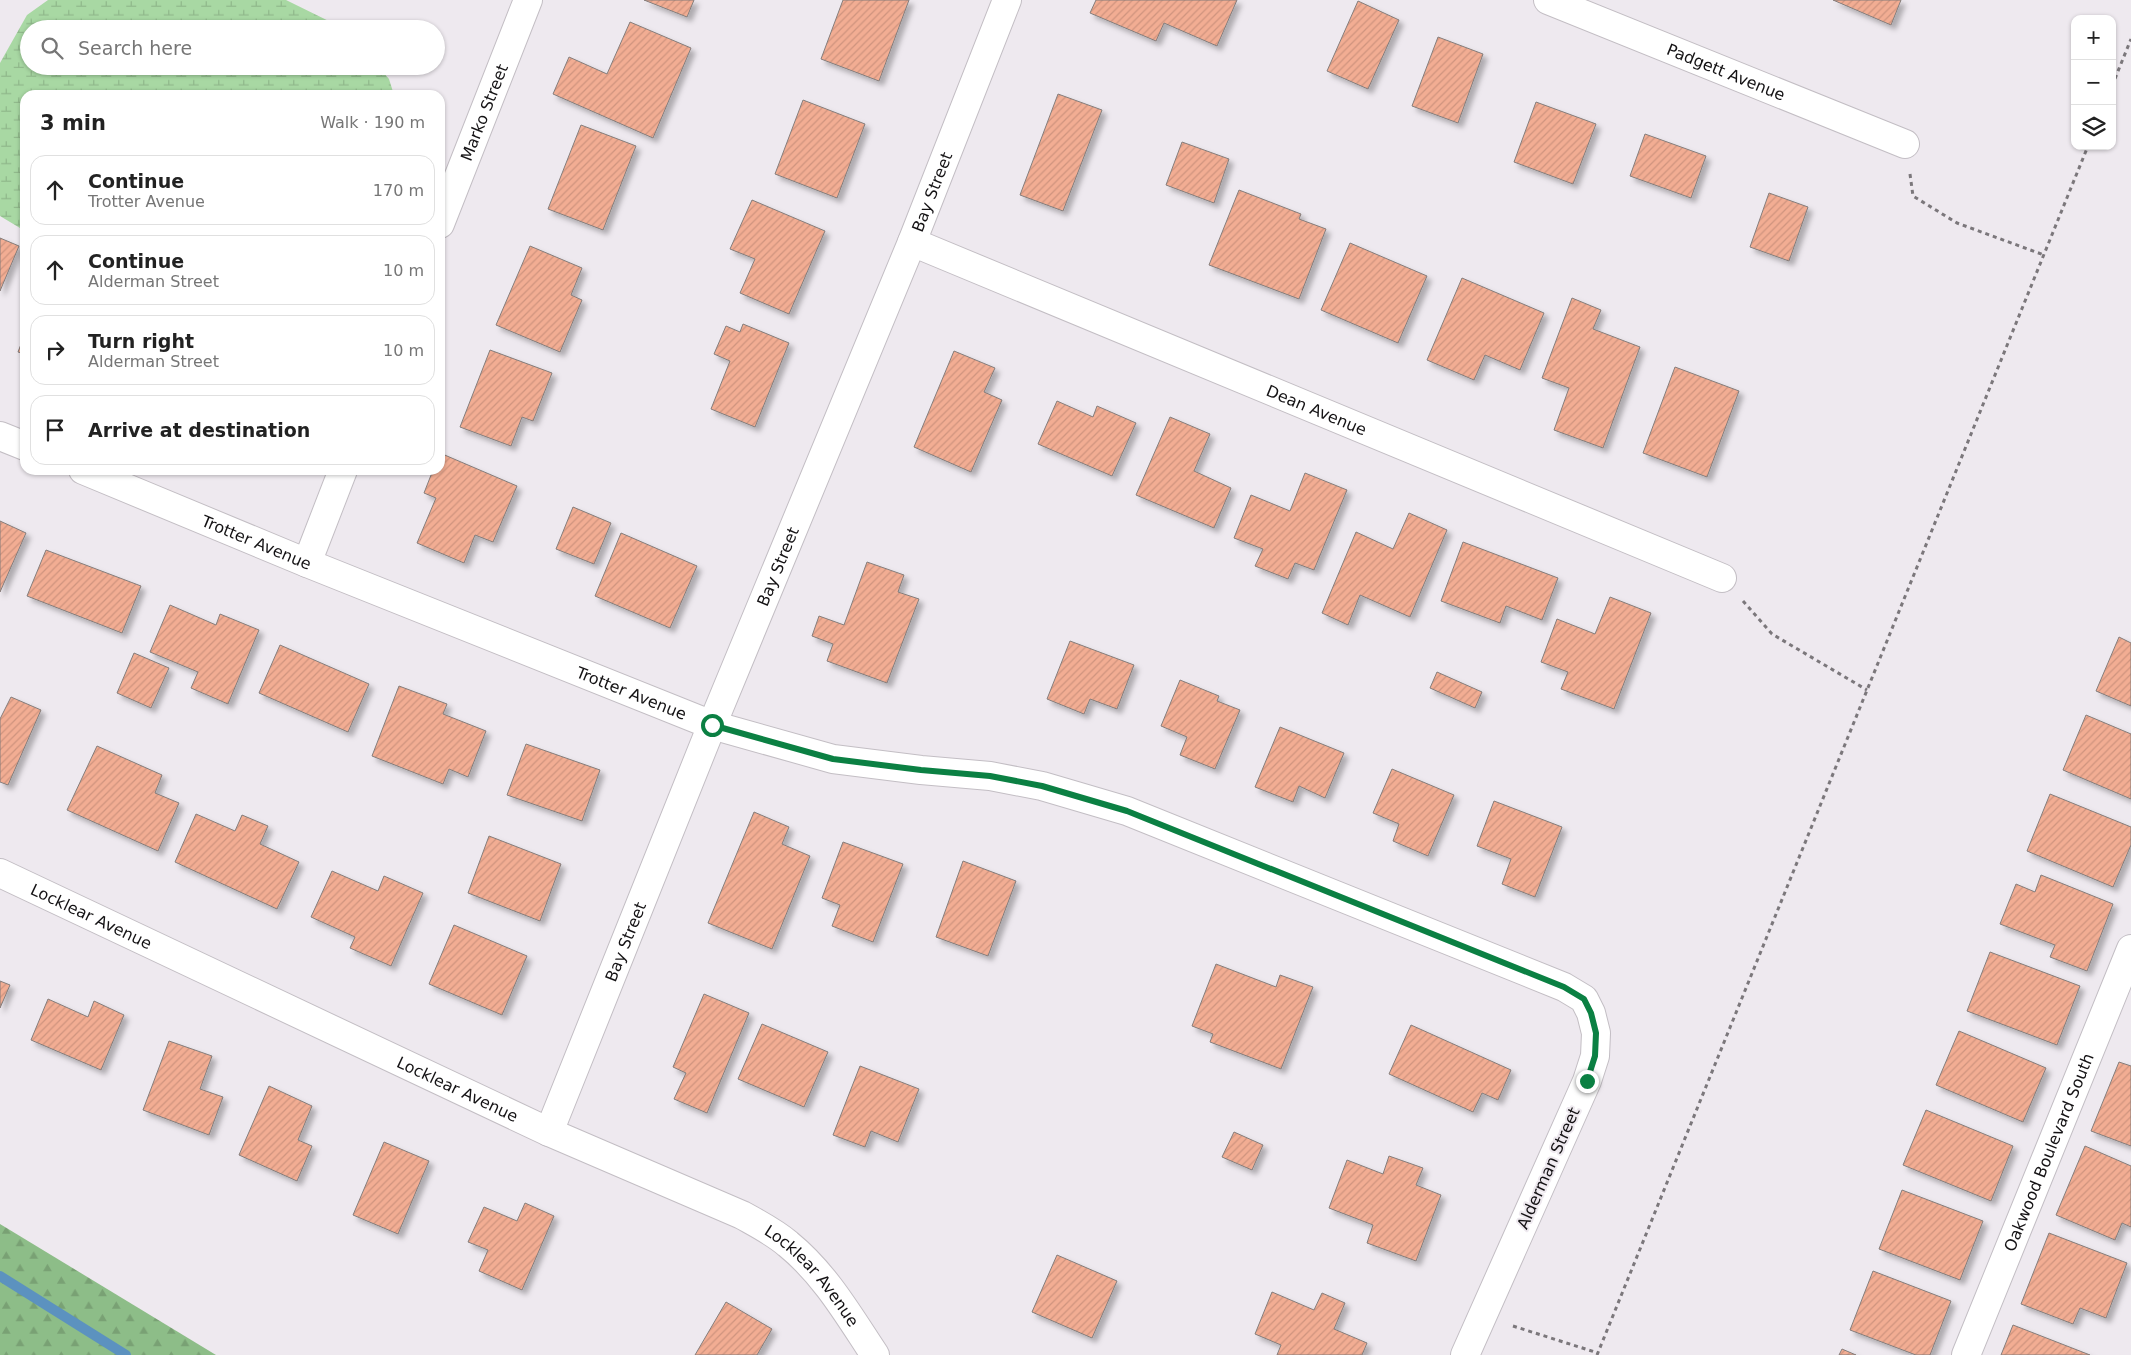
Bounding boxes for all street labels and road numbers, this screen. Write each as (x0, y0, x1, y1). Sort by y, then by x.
street label: Padgett Avenue (1664, 40, 1788, 105)
street label: Marko Street (457, 61, 512, 164)
street label: Bay Street (908, 150, 956, 235)
street label: Dean Avenue (1263, 381, 1369, 439)
street label: Trotter Avenue (198, 511, 314, 574)
street label: Bay Street (753, 524, 803, 609)
street label: Trotter Avenue (573, 662, 689, 724)
street label: Locklear Avenue (28, 880, 155, 953)
street label: Bay Street (601, 899, 650, 984)
street label: Oakwood Boulevard South (2000, 1050, 2098, 1254)
street label: Locklear Avenue (394, 1053, 521, 1126)
street label: Alderman Street (1513, 1105, 1584, 1232)
street label: Locklear Avenue (761, 1221, 863, 1330)

